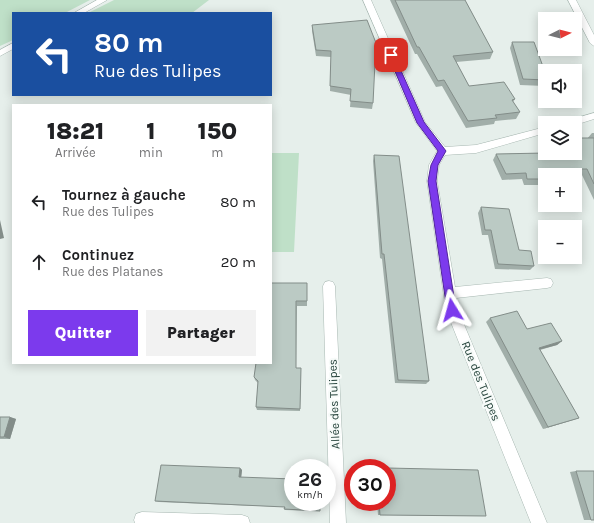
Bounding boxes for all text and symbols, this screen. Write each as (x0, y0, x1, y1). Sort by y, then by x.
north arrow (538, 12, 582, 56)
map controls (538, 12, 582, 264)
text: 80 m (94, 26, 163, 59)
icon: left (28, 28, 80, 80)
pin (374, 38, 408, 72)
icon: arrive (380, 44, 402, 66)
text: Rue des Tulipes (94, 60, 221, 82)
button: sound (538, 64, 582, 108)
button: layers (538, 116, 582, 160)
text: 18:21 (47, 117, 104, 145)
text: 1 (146, 117, 155, 145)
text: 150 (197, 117, 237, 145)
text: Arrivée (55, 145, 96, 160)
text: min (139, 145, 163, 160)
text: m (211, 145, 223, 160)
button: + (538, 168, 582, 212)
text: Tournez à gauche (62, 186, 186, 204)
icon: left (28, 191, 50, 213)
text: 80 m (220, 193, 256, 211)
text: Rue des Tulipes (62, 204, 154, 219)
button: − (538, 220, 582, 264)
text: Continuez (62, 246, 134, 264)
icon: ahead (28, 251, 50, 273)
text: 20 m (221, 253, 256, 271)
text: Rue des Platanes (62, 264, 163, 279)
position arrow (431, 289, 473, 331)
button: Quitter (28, 310, 138, 356)
button: Partager (146, 310, 256, 356)
street label: Rue des Tulipes (459, 339, 503, 423)
street label: Allée des Tulipes (325, 359, 343, 449)
speed limit sign: 30 (344, 459, 396, 511)
text: 26 (298, 468, 322, 491)
text: km/h (297, 489, 323, 501)

